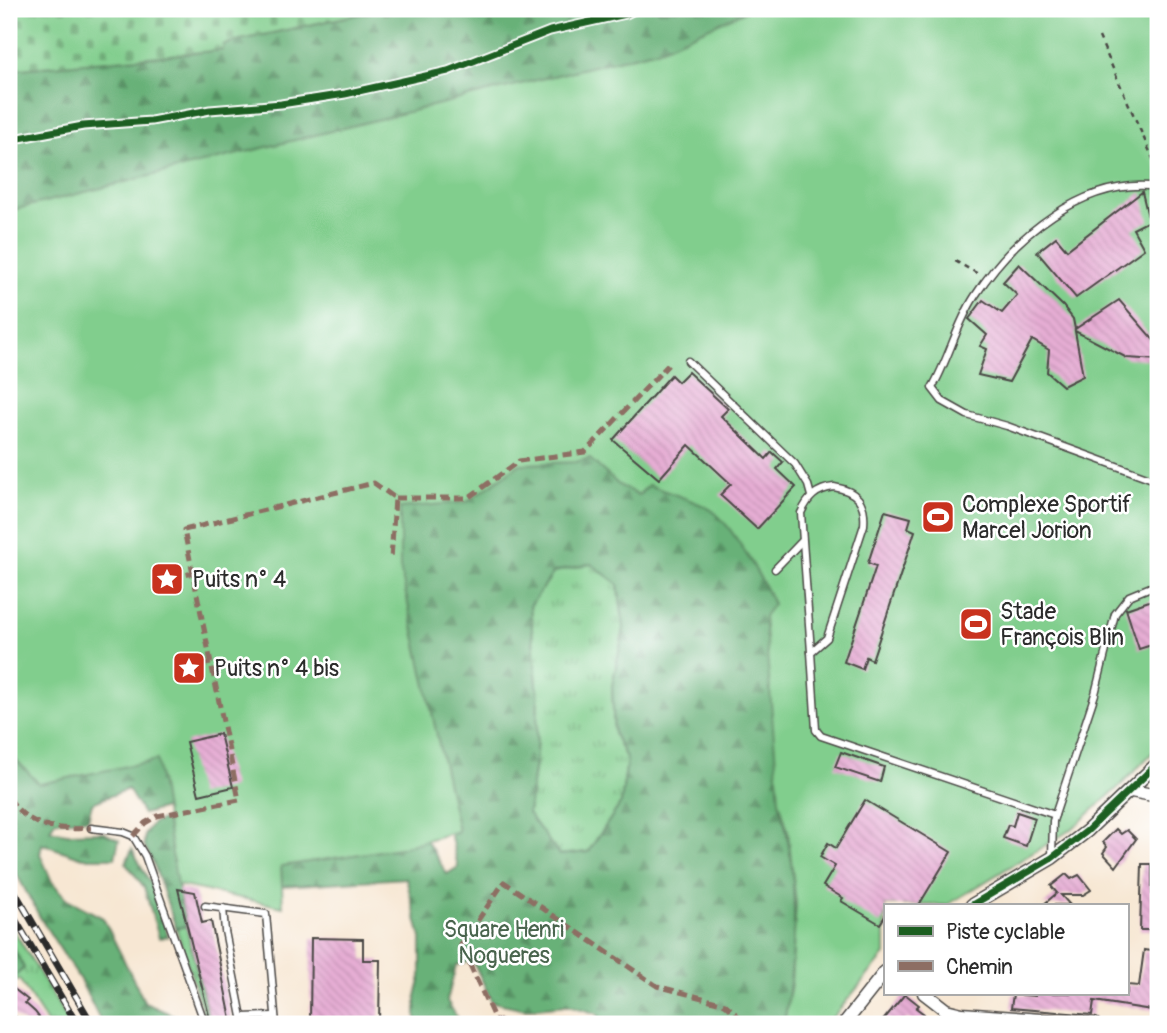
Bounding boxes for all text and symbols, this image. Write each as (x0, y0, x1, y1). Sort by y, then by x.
place label: Complexe Sportif Marcel Jorion (962, 490, 1131, 545)
sports icon: Complexe Sportif Marcel Jorion (919, 498, 957, 536)
place icon: Puits n° 4 (148, 560, 186, 598)
place label: Puits n° 4 (192, 565, 286, 594)
place label: Stade François Blin (1000, 597, 1124, 652)
sports icon: Stade François Blin (957, 605, 995, 643)
place icon: Puits n° 4 bis (170, 649, 208, 687)
place label: Puits n° 4 bis (214, 654, 339, 683)
legend (884, 904, 1128, 995)
park label: Square Henri Nogueres (444, 915, 564, 970)
text: Piste cyclable (946, 919, 1065, 946)
text: Chemin (946, 954, 1013, 981)

